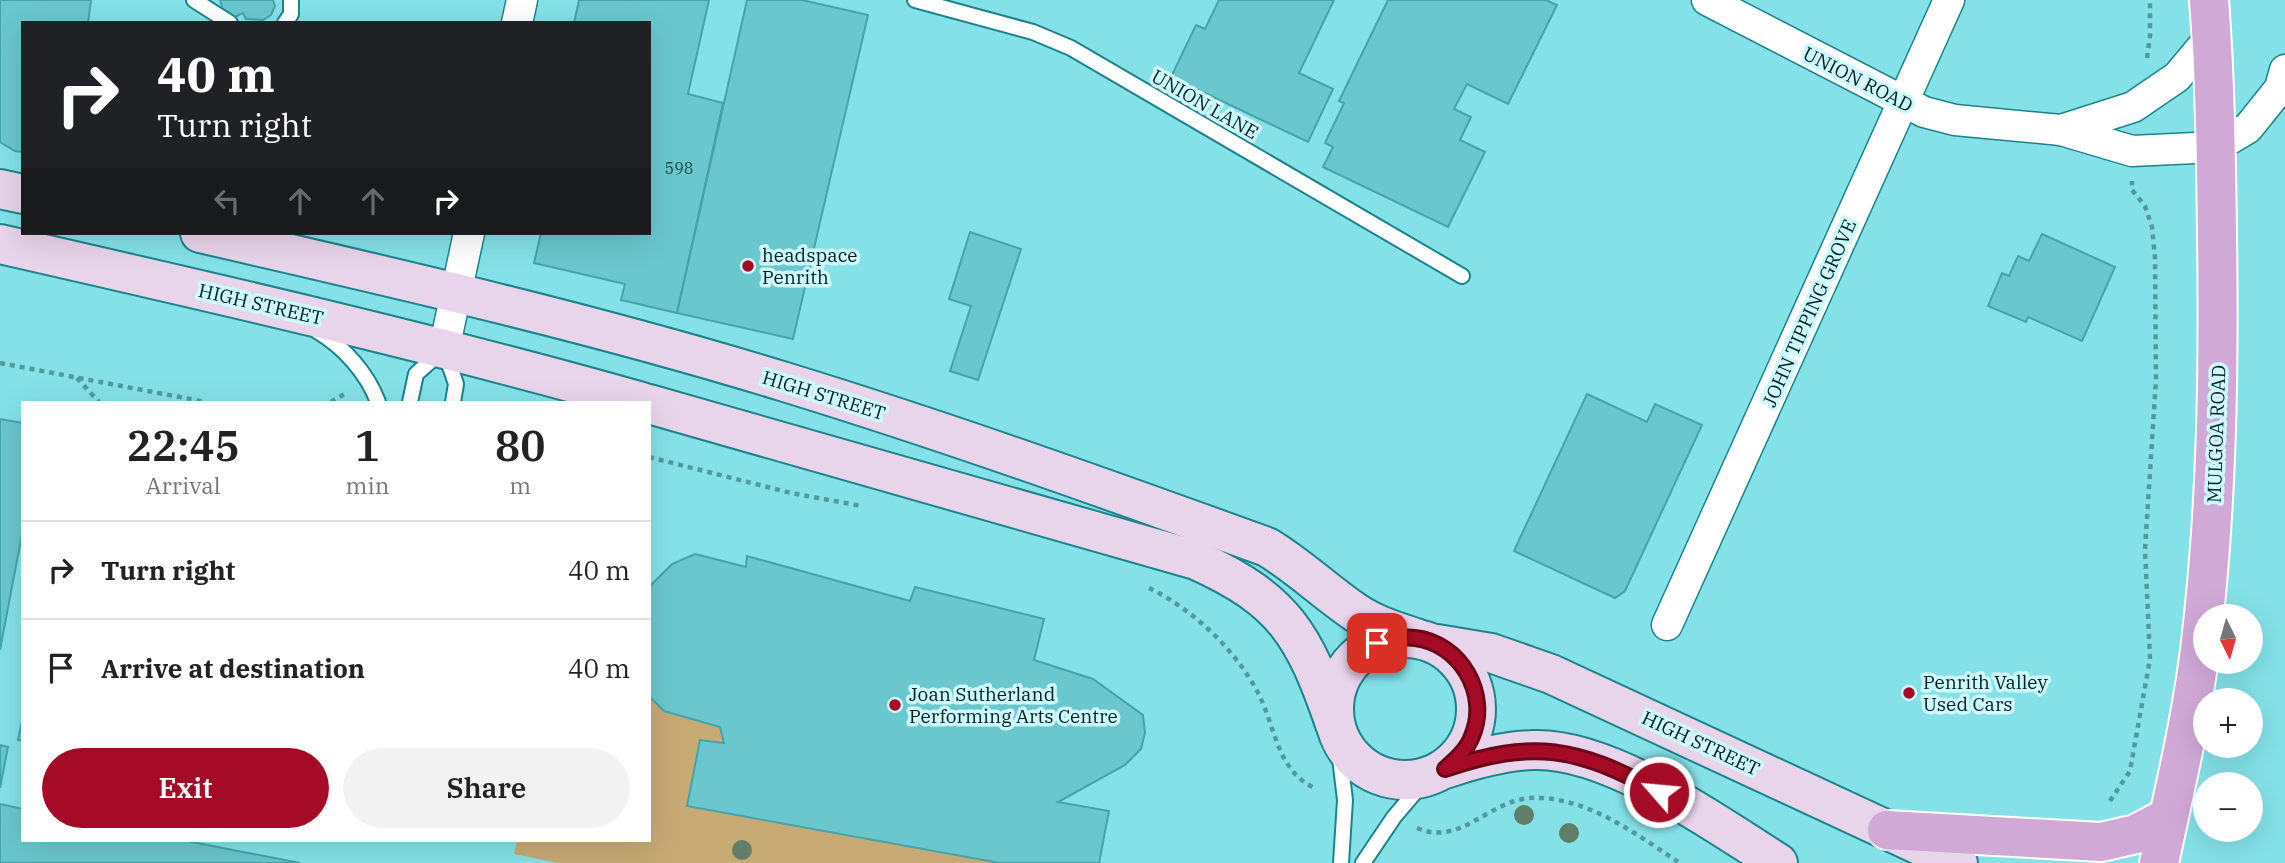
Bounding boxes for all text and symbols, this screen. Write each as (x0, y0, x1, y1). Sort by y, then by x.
street label: UNION ROAD (1799, 41, 1917, 117)
text: 40 m (157, 42, 275, 105)
icon: right (42, 49, 133, 140)
street label: UNION LANE (1147, 64, 1263, 144)
text: Turn right (157, 104, 312, 146)
house number: 598 (665, 158, 693, 178)
icon: left (208, 182, 246, 220)
icon: ahead (281, 182, 319, 220)
icon: ahead (354, 182, 392, 220)
icon: right (427, 182, 465, 220)
street label: JOHN TIPPING GROVE (1757, 215, 1861, 411)
place label: headspace Penrith (762, 243, 857, 289)
marker: headspace Penrith (740, 258, 756, 274)
street label: HIGH STREET (196, 278, 326, 330)
street label: MULGOA ROAD (2202, 364, 2230, 504)
street label: HIGH STREET (760, 365, 888, 425)
text: 22:45 (127, 418, 240, 473)
text: 1 (355, 418, 380, 473)
text: 80 (495, 418, 545, 473)
text: Arrival (146, 470, 221, 500)
text: min (346, 470, 389, 500)
text: m (509, 470, 531, 500)
icon: right (42, 551, 80, 589)
text: Turn right (101, 553, 235, 587)
text: 40 m (568, 553, 630, 587)
north arrow (2193, 604, 2263, 674)
map controls (2193, 604, 2263, 842)
pin (1347, 613, 1407, 673)
icon: arrive (1358, 624, 1396, 662)
icon: arrive (42, 649, 80, 687)
text: Arrive at destination (101, 651, 365, 685)
text: 40 m (568, 651, 630, 685)
place label: Penrith Valley Used Cars (1923, 670, 2048, 716)
place label: Joan Sutherland Performing Arts Centre (909, 682, 1118, 728)
marker: Penrith Valley Used Cars (1901, 685, 1917, 701)
button: + (2193, 688, 2263, 758)
marker: Joan Sutherland Performing Arts Centre (887, 697, 903, 713)
street label: HIGH STREET (1638, 705, 1764, 781)
button: Exit (42, 748, 329, 828)
button: Share (343, 748, 630, 828)
position arrow (1622, 755, 1696, 829)
button: − (2193, 772, 2263, 842)

